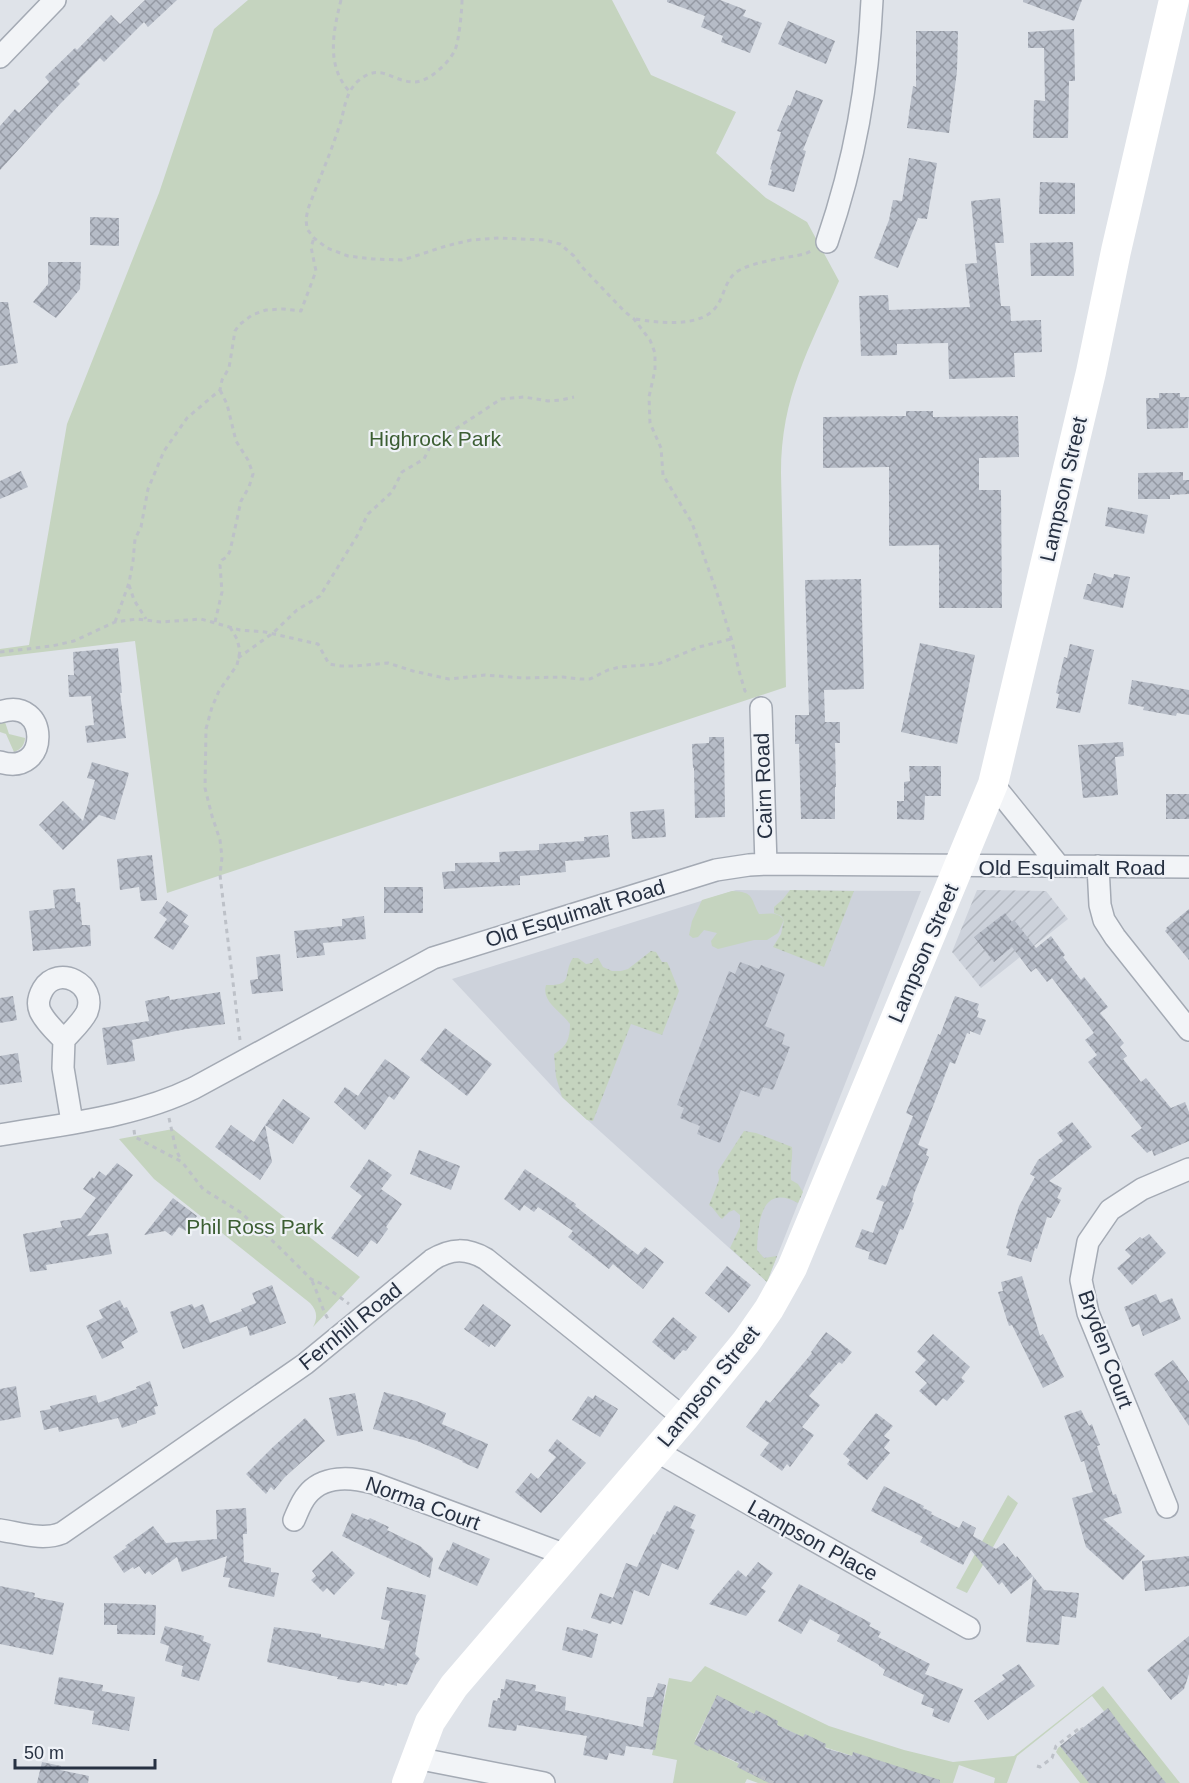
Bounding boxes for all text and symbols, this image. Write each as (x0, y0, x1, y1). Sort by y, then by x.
street label: Lampson Street (1035, 414, 1091, 564)
park label: Highrock Park (369, 427, 501, 450)
street label: Cairn Road (750, 733, 776, 839)
street label: Old Esquimalt Road (979, 856, 1165, 879)
street label: Old Esquimalt Road (482, 875, 668, 951)
street label: Lampson Street (883, 880, 963, 1026)
park label: Phil Ross Park (186, 1215, 324, 1238)
street label: Fernhill Road (294, 1278, 406, 1374)
street label: Bryden Court (1074, 1287, 1138, 1411)
street label: Lampson Street (652, 1321, 764, 1451)
street label: Norma Court (363, 1472, 484, 1534)
street label: Lampson Place (744, 1495, 882, 1585)
scale bar (15, 1732, 154, 1770)
text: 50 m (24, 1743, 64, 1763)

